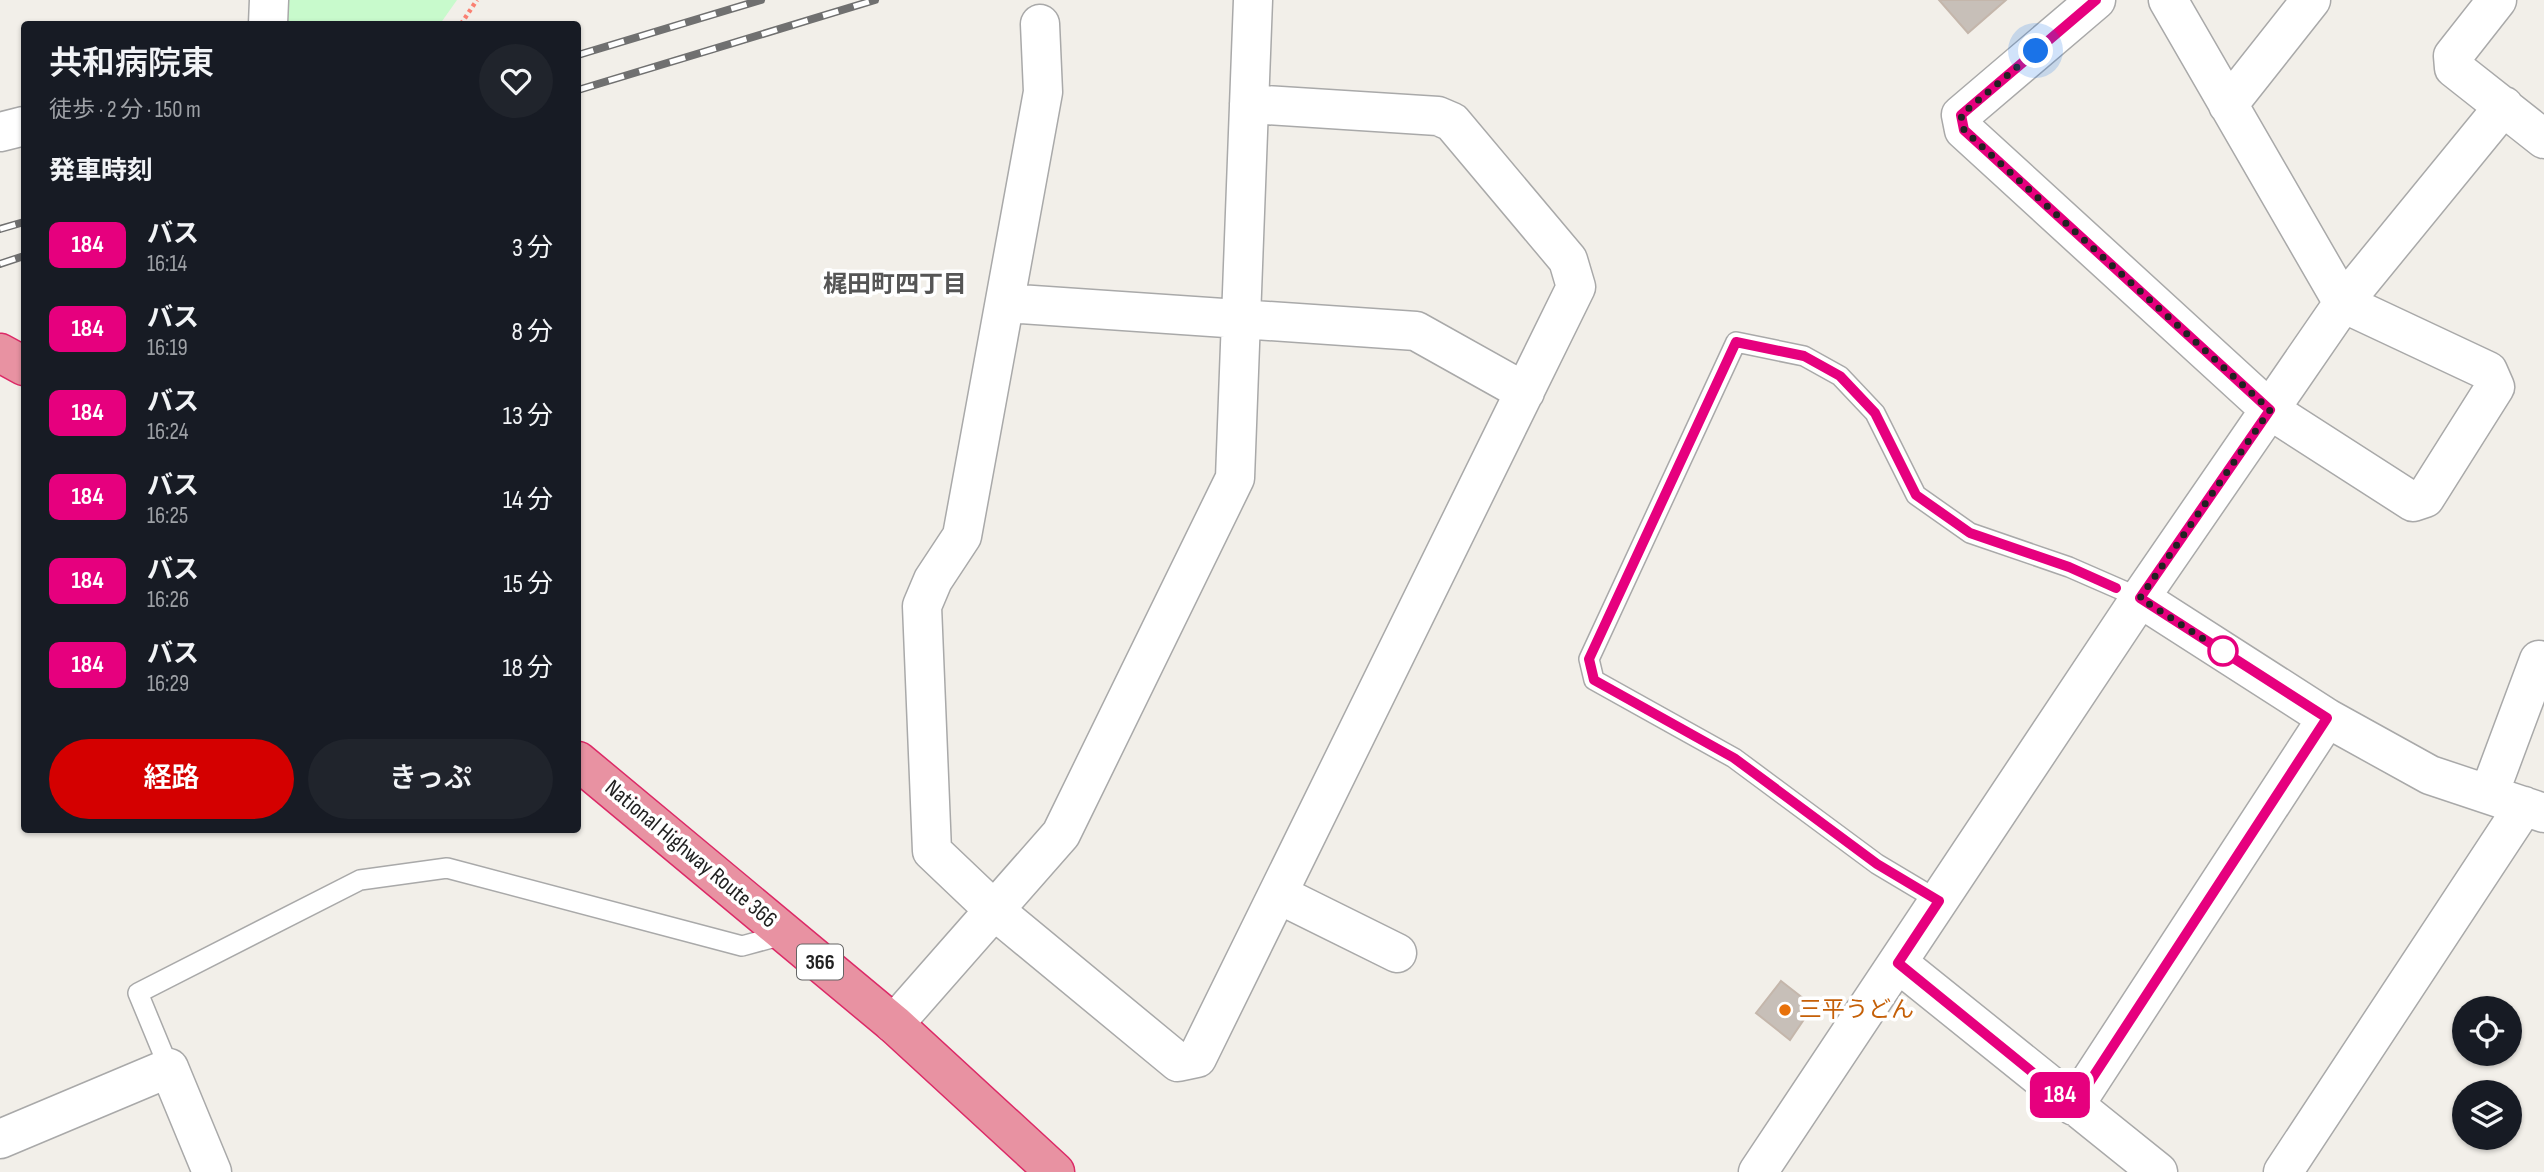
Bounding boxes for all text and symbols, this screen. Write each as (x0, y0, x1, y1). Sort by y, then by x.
your location (2018, 33, 2053, 68)
text: 共和病院東 (49, 44, 214, 84)
button: heart (479, 44, 553, 118)
text: 徒歩 · 2 分 · 150 m (49, 96, 201, 124)
text: 発車時刻 (49, 156, 153, 187)
text: バス (147, 219, 199, 250)
text: 184 (71, 230, 104, 259)
text: 3 分 (512, 233, 553, 264)
text: 16:14 (147, 250, 187, 278)
district label: 梶田町四丁目 (823, 270, 967, 299)
text: バス (147, 303, 199, 334)
text: 184 (71, 314, 104, 343)
text: 8 分 (511, 317, 553, 348)
text: 16:19 (147, 334, 188, 362)
text: バス (147, 387, 199, 418)
text: 184 (71, 398, 104, 427)
text: 13 分 (503, 401, 553, 432)
text: 16:24 (147, 418, 188, 446)
text: バス (147, 471, 199, 502)
text: 184 (71, 482, 104, 511)
text: 14 分 (503, 485, 553, 516)
text: 16:25 (147, 502, 188, 530)
text: バス (147, 555, 199, 586)
text: 184 (71, 566, 104, 595)
text: 15 分 (503, 569, 553, 600)
text: 16:26 (147, 586, 189, 614)
unlabelled marker (2208, 636, 2238, 666)
text: バス (147, 639, 199, 670)
text: 184 (71, 650, 104, 679)
text: 18 分 (502, 653, 553, 684)
text: 16:29 (147, 670, 189, 698)
button: 経路 (49, 739, 294, 819)
button: きっぷ (308, 739, 553, 819)
street label: National Highway Route 366 (599, 774, 783, 934)
road number: 366 (797, 944, 843, 979)
place label: 三平うどん (1799, 996, 1914, 1024)
map controls (2452, 996, 2522, 1150)
button: locate (2452, 996, 2522, 1066)
marker: 三平うどん (1777, 1002, 1793, 1018)
line badge: 184 (2020, 1072, 2100, 1118)
text: 184 (2044, 1080, 2076, 1109)
button: layers (2452, 1080, 2522, 1150)

